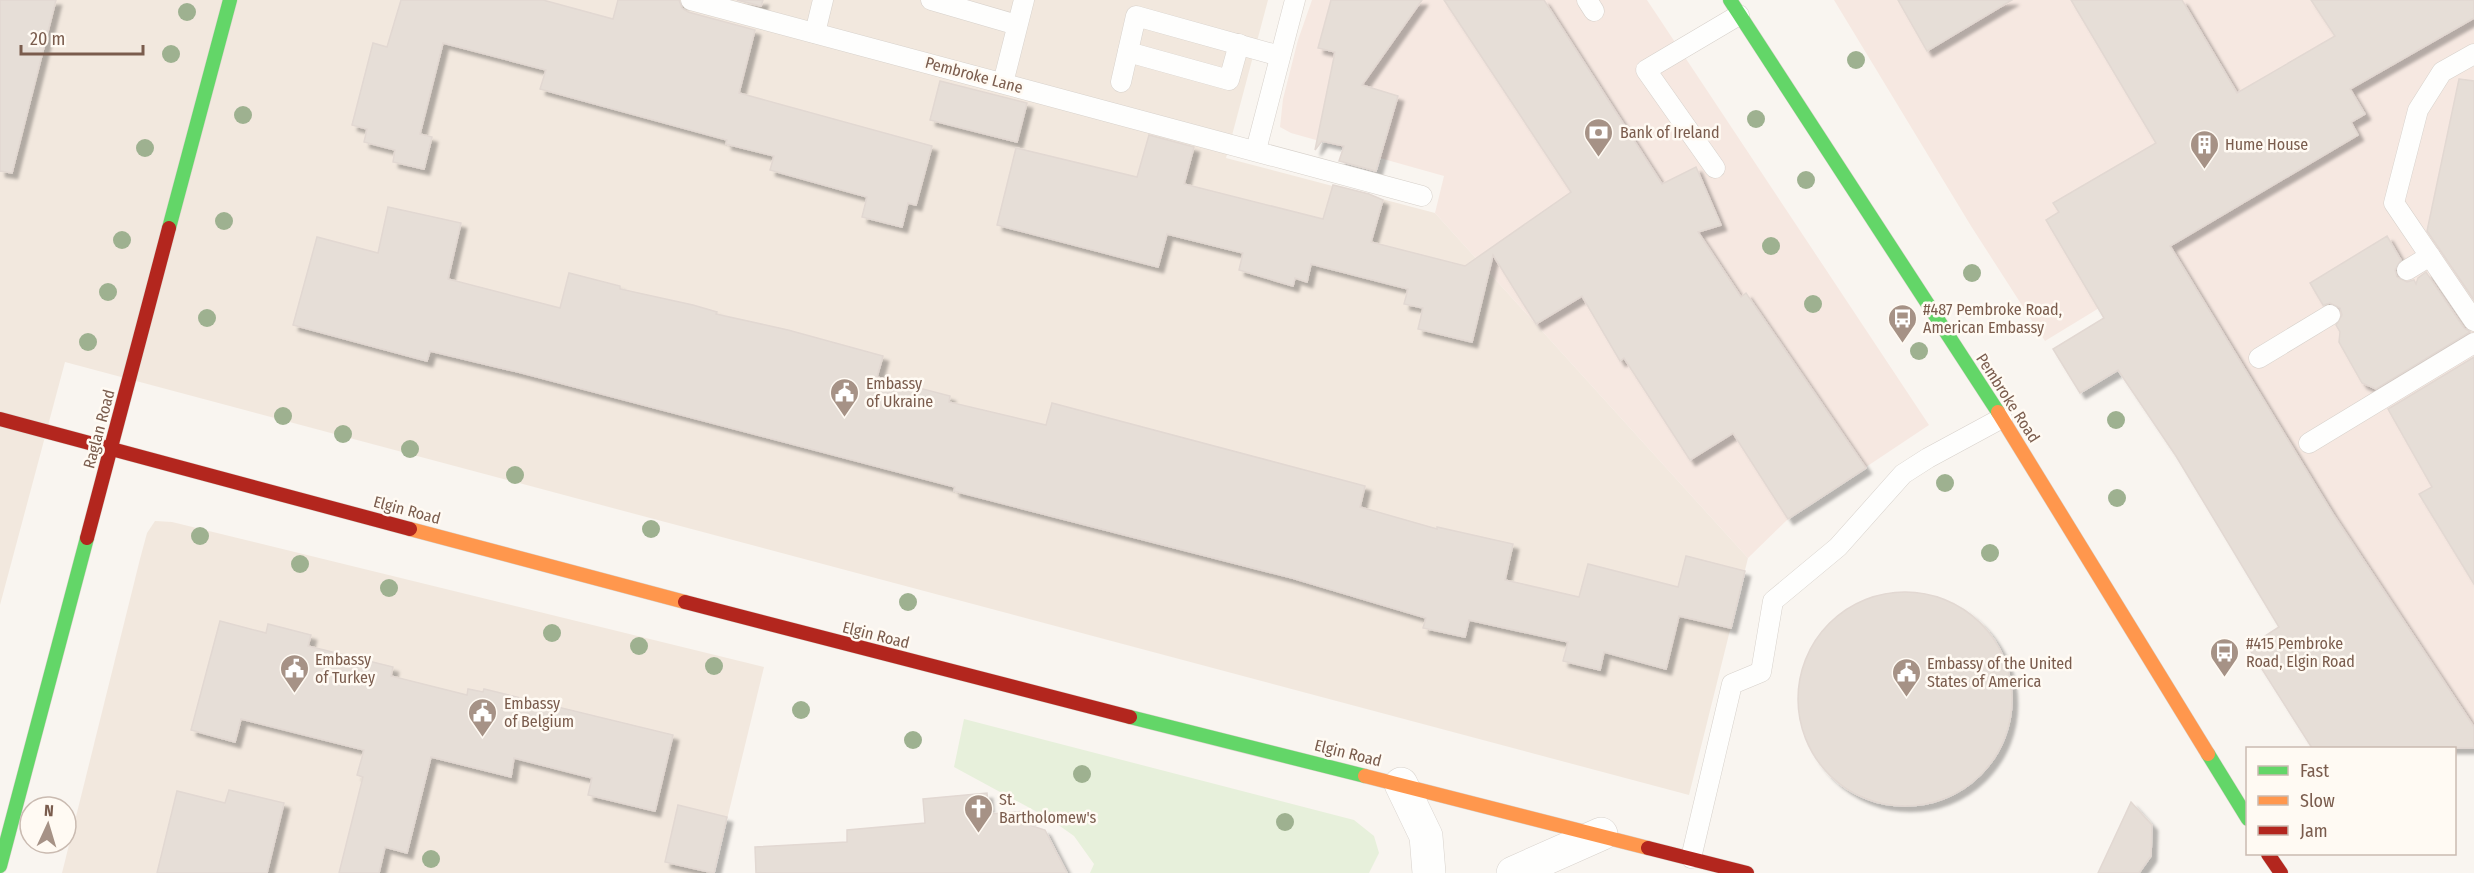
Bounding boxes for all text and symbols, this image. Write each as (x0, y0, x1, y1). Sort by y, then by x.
scale bar (21, 18, 142, 56)
text: 20 m (30, 28, 65, 50)
street label: Pembroke Lane (923, 53, 1025, 97)
bank icon: Bank of Ireland (1583, 116, 1615, 158)
place label: Bank of Ireland (1620, 123, 1720, 142)
building icon: Hume House (2188, 128, 2220, 170)
place label: Hume House (2225, 135, 2308, 154)
place label: #487 Pembroke Road, American Embassy (1923, 300, 2062, 337)
bus stop icon: #487 Pembroke Road, American Embassy (1886, 302, 1918, 344)
street label: Pembroke Road (1972, 350, 2044, 446)
place label: Embassy of Ukraine (866, 374, 933, 411)
public building icon: Embassy of Ukraine (829, 376, 861, 418)
street label: Raglan Road (79, 387, 119, 471)
street label: Elgin Road (371, 492, 443, 528)
street label: Elgin Road (840, 617, 912, 653)
place label: #415 Pembroke Road, Elgin Road (2246, 634, 2355, 671)
bus stop icon: #415 Pembroke Road, Elgin Road (2209, 636, 2241, 678)
place label: Embassy of Turkey (315, 650, 376, 687)
public building icon: Embassy of Turkey (278, 652, 310, 694)
place label: Embassy of the United States of America (1927, 654, 2073, 691)
public building icon: Embassy of the United States of America (1890, 656, 1922, 698)
place label: Embassy of Belgium (504, 694, 574, 731)
public building icon: Embassy of Belgium (467, 696, 499, 738)
street label: Elgin Road (1312, 735, 1384, 771)
legend (2246, 747, 2456, 855)
text: Fast (2300, 760, 2329, 782)
place label: St. Bartholomew's (999, 790, 1097, 827)
text: Slow (2300, 790, 2335, 812)
church icon: St. Bartholomew's (962, 792, 994, 834)
north arrow (18, 795, 78, 855)
text: N (44, 801, 54, 820)
text: Jam (2300, 820, 2328, 842)

